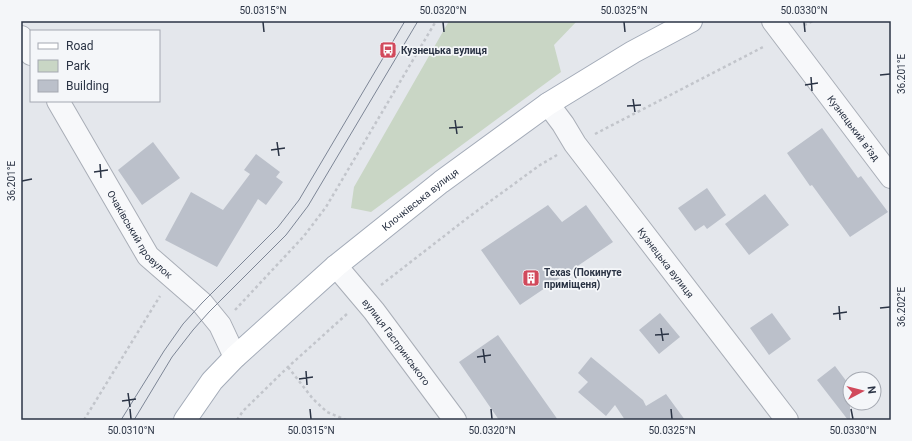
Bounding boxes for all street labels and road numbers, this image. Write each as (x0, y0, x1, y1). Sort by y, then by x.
street label: Кузнецький в’їзд (825, 93, 882, 163)
street label: Клочківська вулиця (380, 166, 461, 233)
street label: Очаківський провулок (105, 189, 175, 281)
street label: Кузнецька вулиця (635, 226, 696, 300)
street label: вулиця Гаспринського (360, 297, 432, 388)

